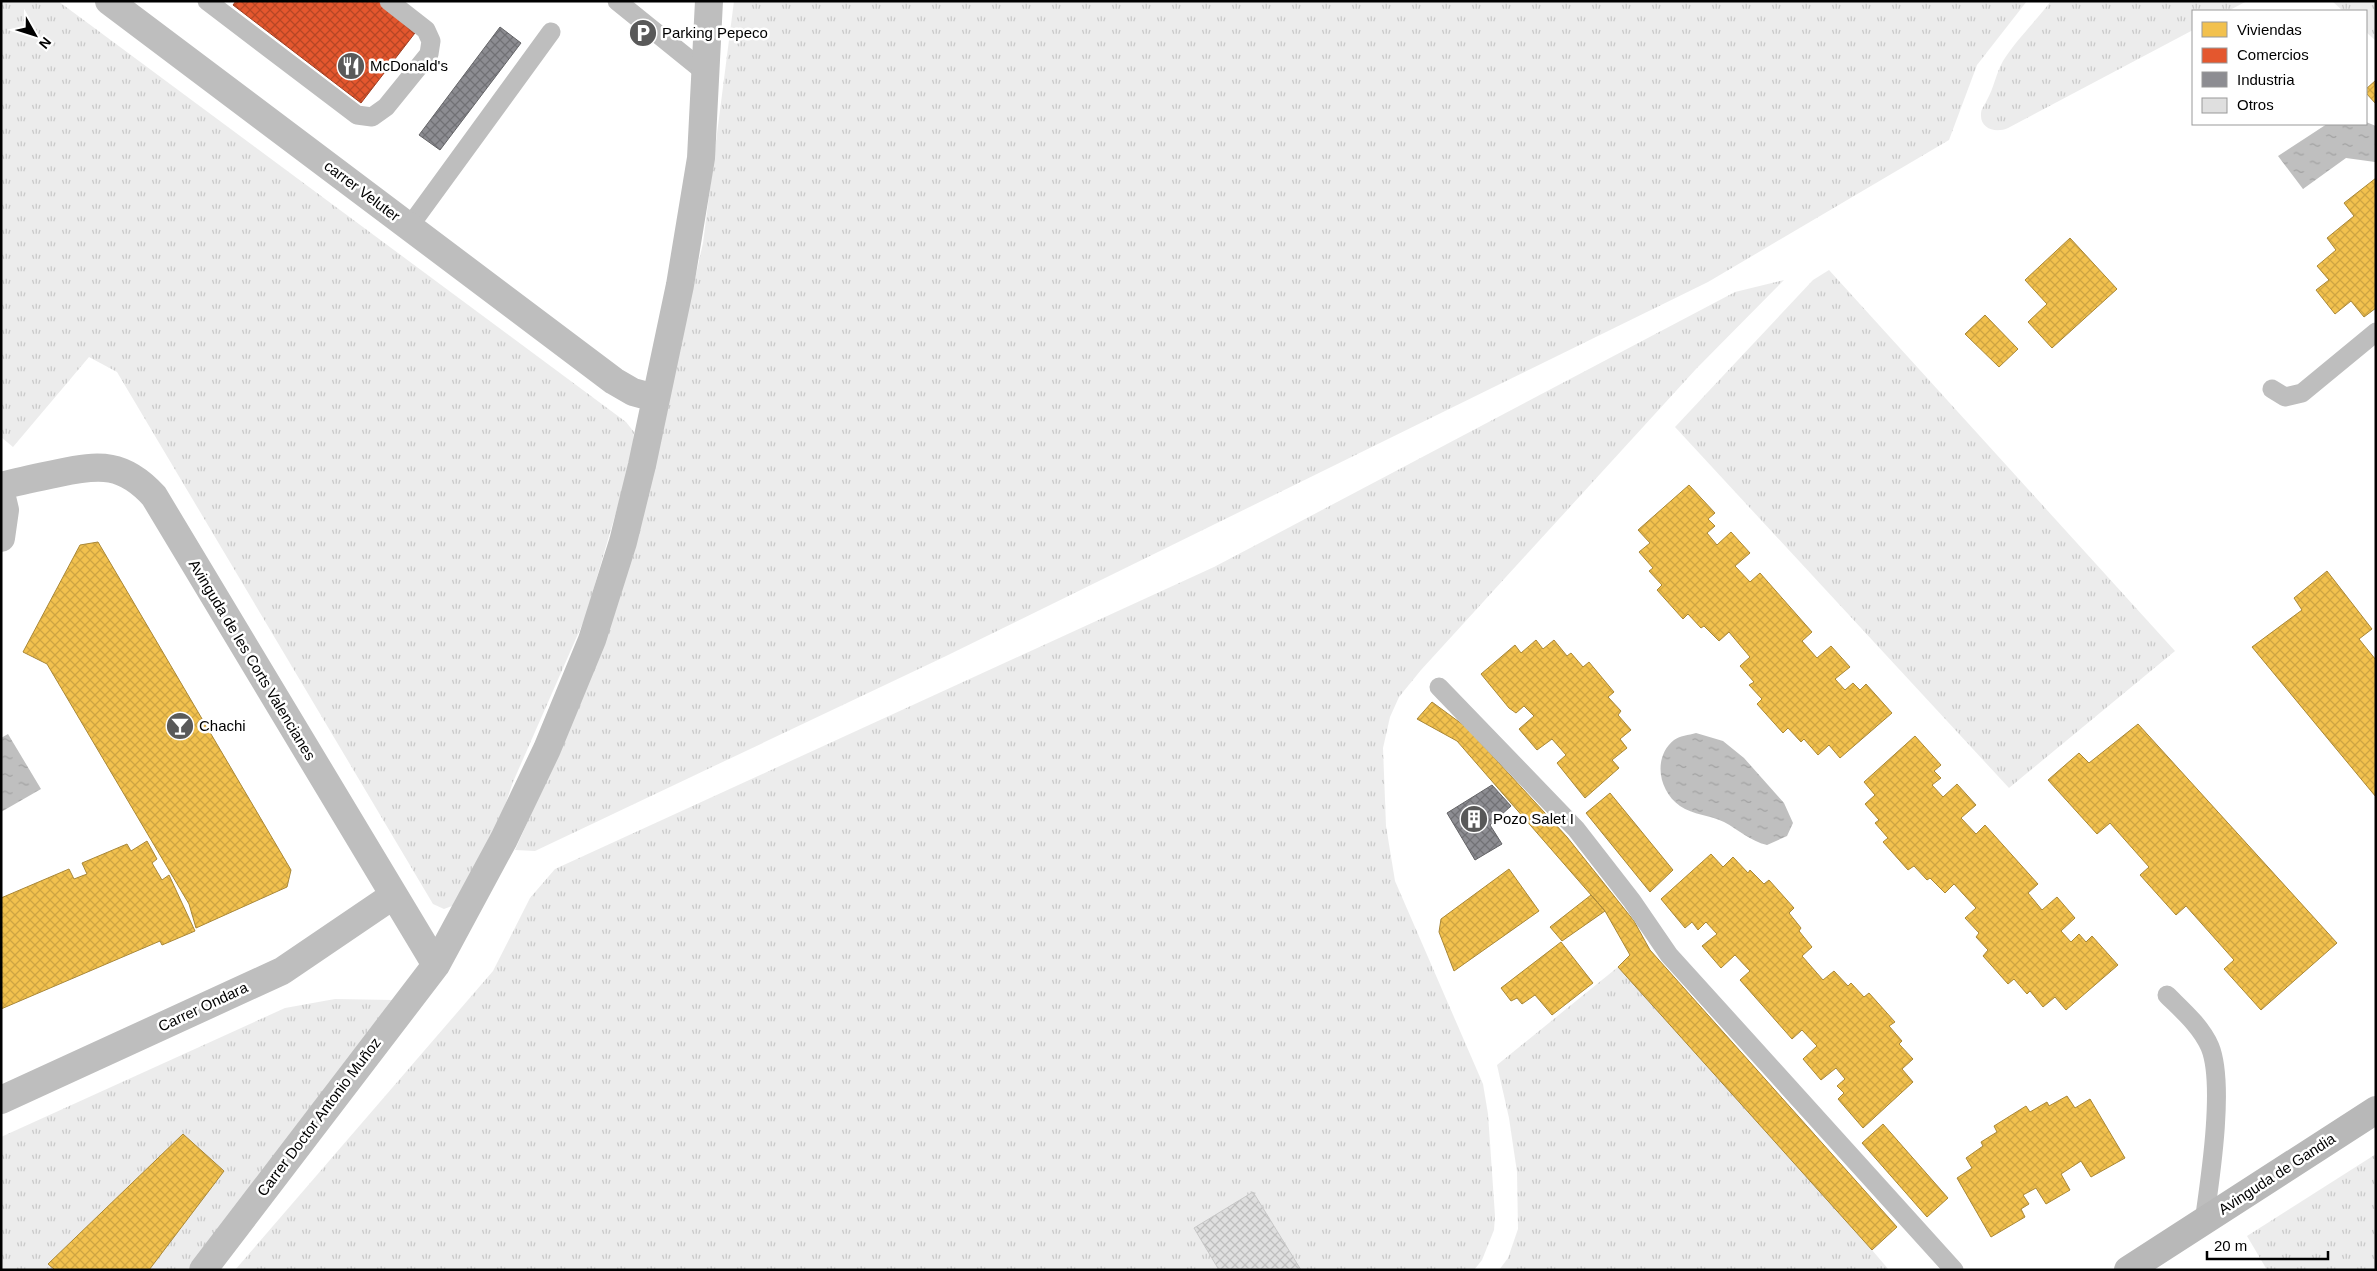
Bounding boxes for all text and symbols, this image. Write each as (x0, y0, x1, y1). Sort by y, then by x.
north arrow (10, 10, 60, 60)
legend (2192, 10, 2367, 125)
parking icon: Parking Pepeco (628, 18, 658, 48)
text: Viviendas (2237, 21, 2302, 38)
place label: Parking Pepeco (662, 24, 768, 41)
text: N (36, 34, 55, 52)
text: Comercios (2237, 46, 2309, 63)
restaurant icon: McDonald's (336, 51, 366, 81)
place label: McDonald's (370, 57, 448, 74)
text: Industria (2237, 71, 2295, 88)
text: Otros (2237, 96, 2274, 113)
street label: carrer Veluter (321, 157, 403, 224)
street label: Avinguda de les Corts Valencianes (186, 556, 319, 763)
bar icon: Chachi (165, 711, 195, 741)
place label: Chachi (199, 717, 246, 734)
building icon: Pozo Salet I (1459, 804, 1489, 834)
place label: Pozo Salet I (1493, 810, 1574, 827)
street label: Carrer Ondara (155, 978, 251, 1035)
street label: Carrer Doctor Antonio Muñoz (253, 1034, 384, 1199)
street label: Avinguda de Gandia (2215, 1129, 2339, 1218)
scale bar (2207, 1228, 2328, 1260)
text: 20 m (2214, 1237, 2247, 1254)

